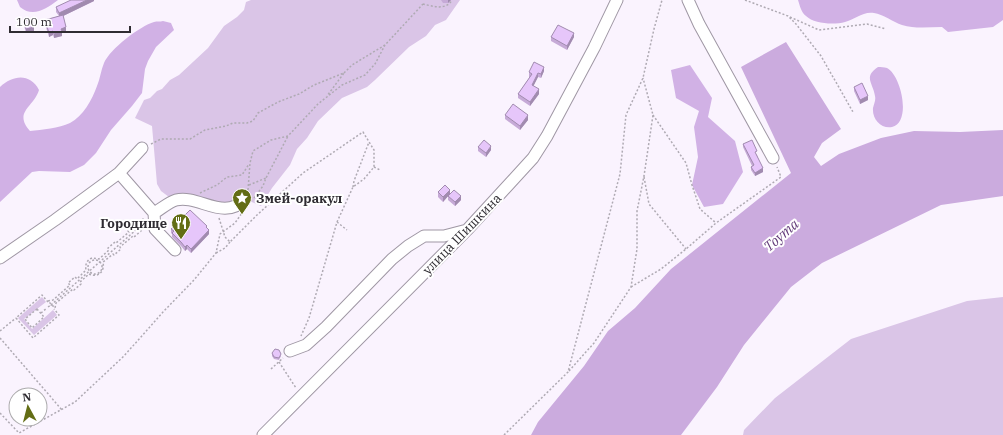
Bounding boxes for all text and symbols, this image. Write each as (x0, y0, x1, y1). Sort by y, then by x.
scale bar (10, 8, 130, 34)
text: 100 m (16, 14, 52, 29)
place icon: Змей-оракул (231, 187, 253, 215)
place label: Змей-оракул (256, 190, 343, 207)
street label: улица Шишкина (419, 190, 505, 278)
restaurant icon: Городище (170, 212, 192, 240)
place label: Городище (100, 215, 167, 232)
water label: Toyma (760, 215, 803, 255)
north arrow (8, 387, 48, 427)
text: N (22, 390, 32, 405)

